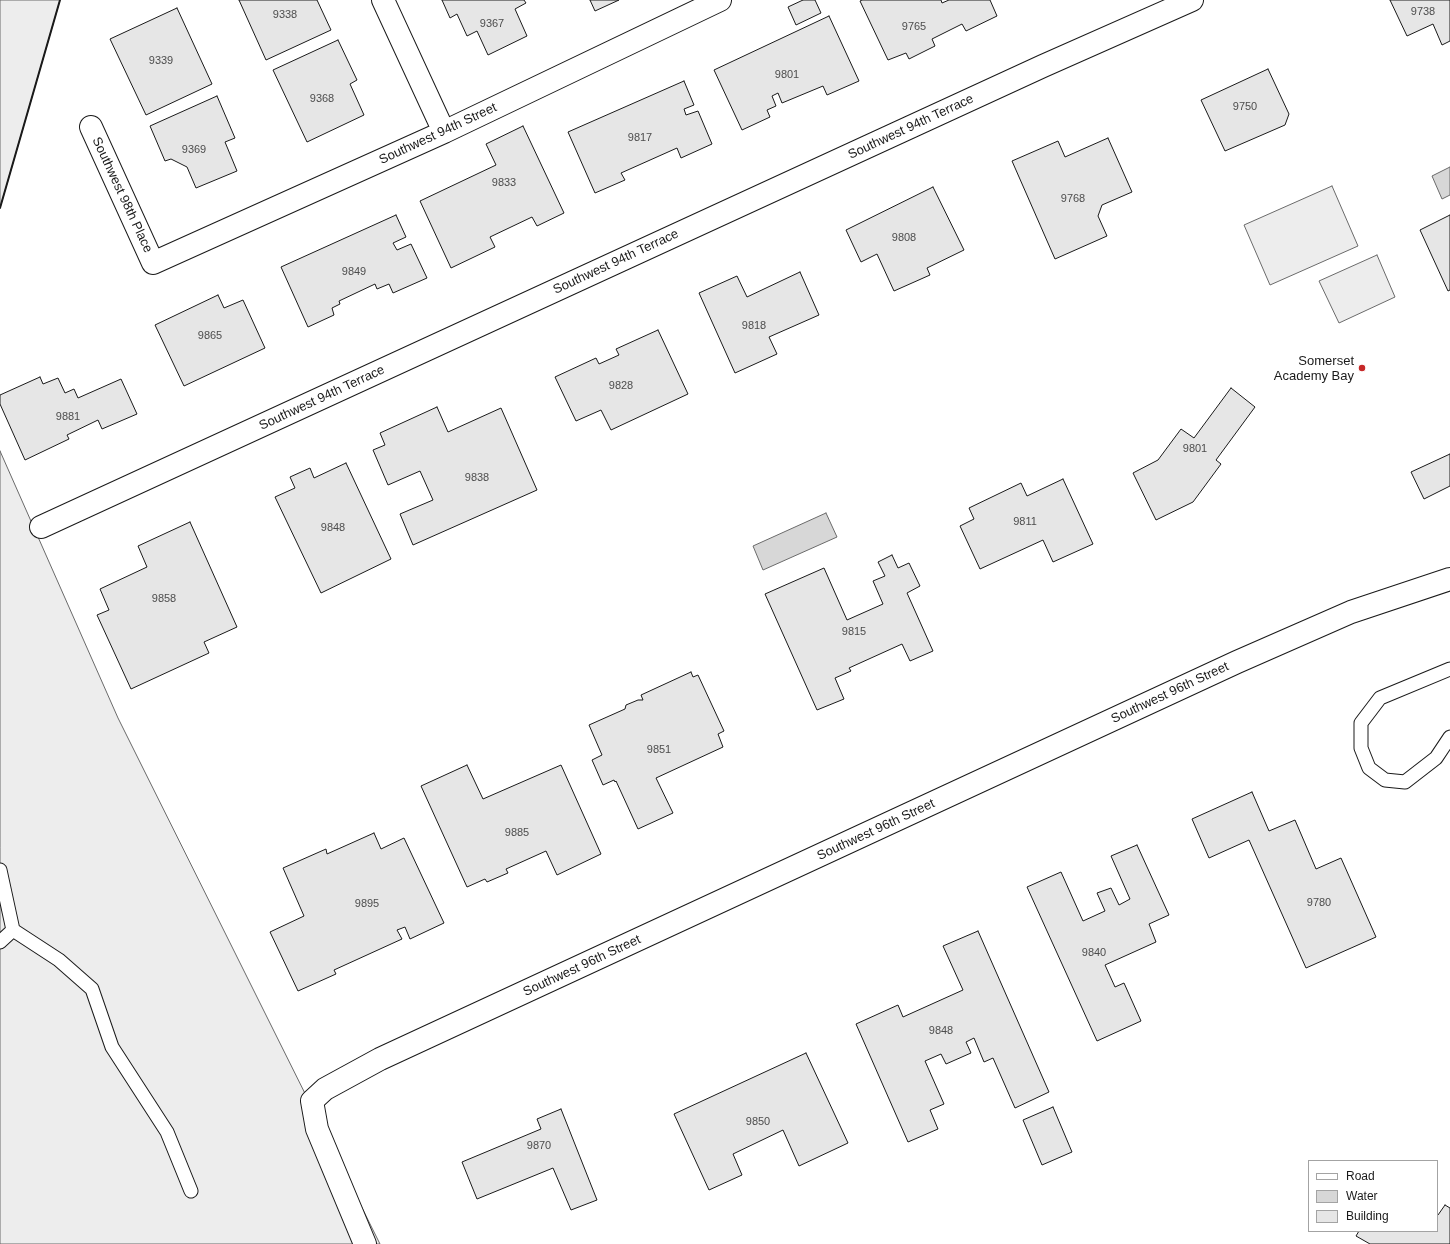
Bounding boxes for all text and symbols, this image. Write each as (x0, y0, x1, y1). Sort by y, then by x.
house number: 9738 (1411, 5, 1435, 19)
house number: 9338 (273, 8, 297, 22)
house number: 9367 (480, 17, 504, 31)
house number: 9765 (902, 20, 926, 34)
house number: 9339 (149, 54, 173, 68)
house number: 9801 (775, 68, 799, 82)
street label: Southwest 94th Terrace (846, 91, 976, 163)
house number: 9368 (310, 92, 334, 106)
street label: Southwest 94th Street (377, 100, 499, 168)
house number: 9750 (1233, 100, 1257, 114)
house number: 9817 (628, 131, 652, 145)
street label: Southwest 98th Place (88, 135, 156, 255)
house number: 9369 (182, 143, 206, 157)
house number: 9833 (492, 176, 516, 190)
house number: 9768 (1061, 192, 1085, 206)
street label: Southwest 94th Terrace (551, 226, 681, 298)
house number: 9808 (892, 231, 916, 245)
house number: 9849 (342, 265, 366, 279)
house number: 9818 (742, 319, 766, 333)
house number: 9865 (198, 329, 222, 343)
place label: Somerset Academy Bay (1274, 353, 1354, 384)
street label: Southwest 94th Terrace (257, 362, 387, 434)
marker: Somerset Academy Bay (1357, 363, 1367, 373)
house number: 9828 (609, 379, 633, 393)
house number: 9881 (56, 410, 80, 424)
house number: 9801 (1183, 442, 1207, 456)
house number: 9838 (465, 471, 489, 485)
house number: 9811 (1013, 515, 1037, 529)
house number: 9848 (321, 521, 345, 535)
house number: 9858 (152, 592, 176, 606)
house number: 9815 (842, 625, 866, 639)
street label: Southwest 96th Street (1109, 659, 1231, 727)
house number: 9851 (647, 743, 671, 757)
street label: Southwest 96th Street (815, 796, 937, 864)
house number: 9885 (505, 826, 529, 840)
house number: 9780 (1307, 896, 1331, 910)
house number: 9895 (355, 897, 379, 911)
street label: Southwest 96th Street (521, 932, 643, 1000)
house number: 9840 (1082, 946, 1106, 960)
house number: 9848 (929, 1024, 953, 1038)
house number: 9850 (746, 1115, 770, 1129)
house number: 9870 (527, 1139, 551, 1153)
legend (1308, 1160, 1438, 1232)
text: Road (1346, 1169, 1375, 1183)
text: Water (1346, 1189, 1378, 1203)
text: Building (1346, 1209, 1389, 1223)

